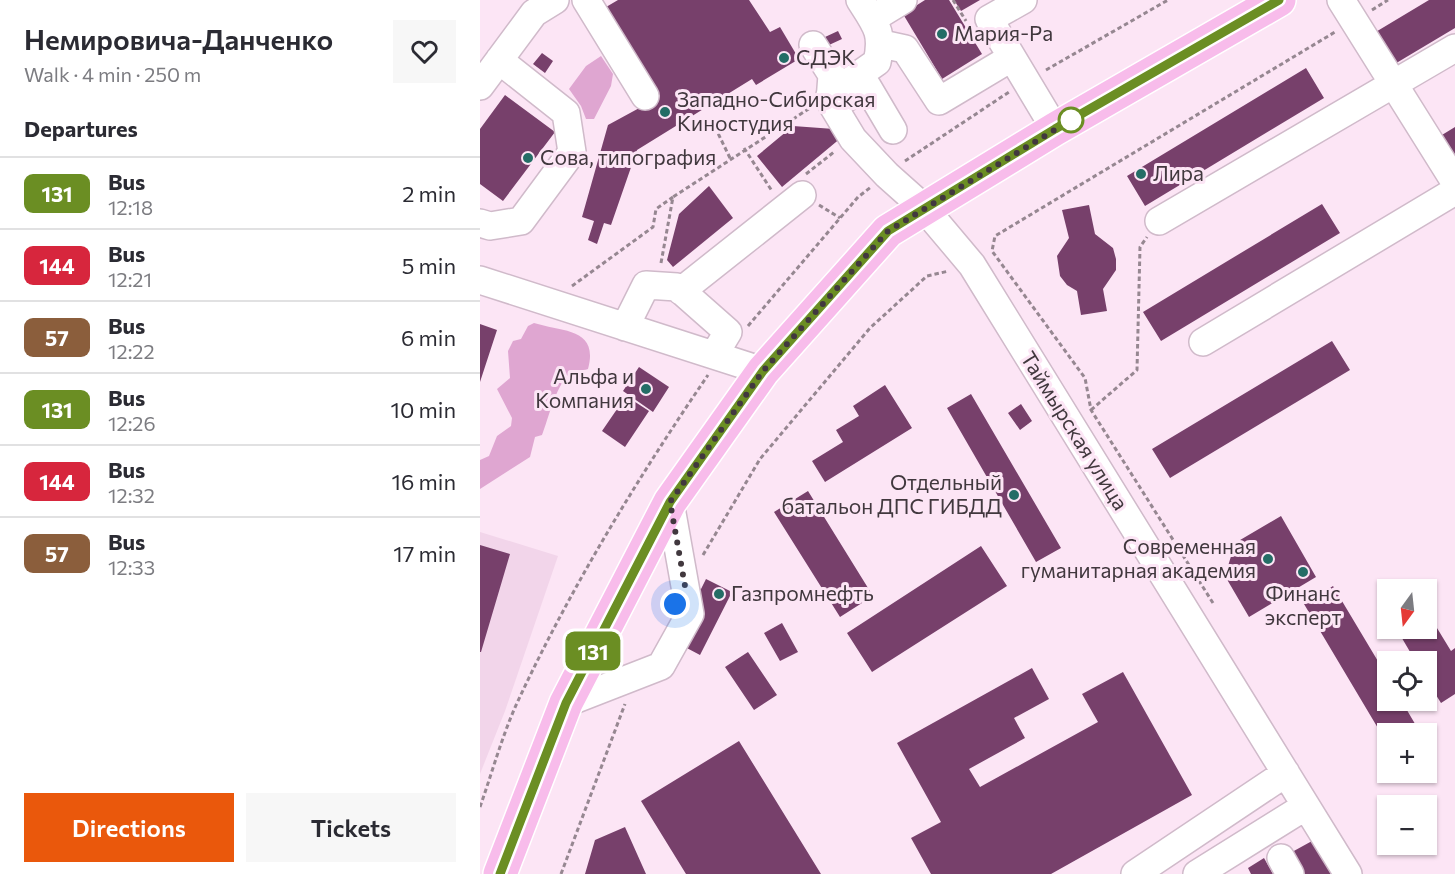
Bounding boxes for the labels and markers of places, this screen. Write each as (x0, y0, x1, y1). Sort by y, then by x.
place label: Мария-Ра (954, 20, 1053, 45)
marker: Мария-Ра (935, 27, 949, 41)
place label: СДЭК (796, 44, 855, 69)
marker: СДЭК (777, 51, 791, 65)
place label: Западно-Сибирская Киностудия (677, 86, 875, 135)
marker: Западно-Сибирская Киностудия (658, 105, 672, 119)
unlabelled marker (1058, 107, 1084, 133)
place label: Сова, типография (540, 144, 716, 169)
marker: Сова, типография (521, 151, 535, 165)
place label: Лира (1153, 160, 1204, 185)
marker: Лира (1134, 167, 1148, 181)
place label: Альфа и Компания (535, 363, 634, 412)
marker: Альфа и Компания (639, 382, 653, 396)
place label: Отдельный батальон ДПС ГИБДД (781, 469, 1002, 518)
marker: Отдельный батальон ДПС ГИБДД (1007, 488, 1021, 502)
place label: Современная гуманитарная академия (1021, 533, 1256, 582)
marker: Современная гуманитарная академия (1261, 552, 1275, 566)
marker: Финанс эксперт (1296, 565, 1310, 579)
place label: Газпромнефть (731, 580, 874, 605)
place label: Финанс эксперт (1265, 580, 1341, 629)
marker: Газпромнефть (712, 587, 726, 601)

